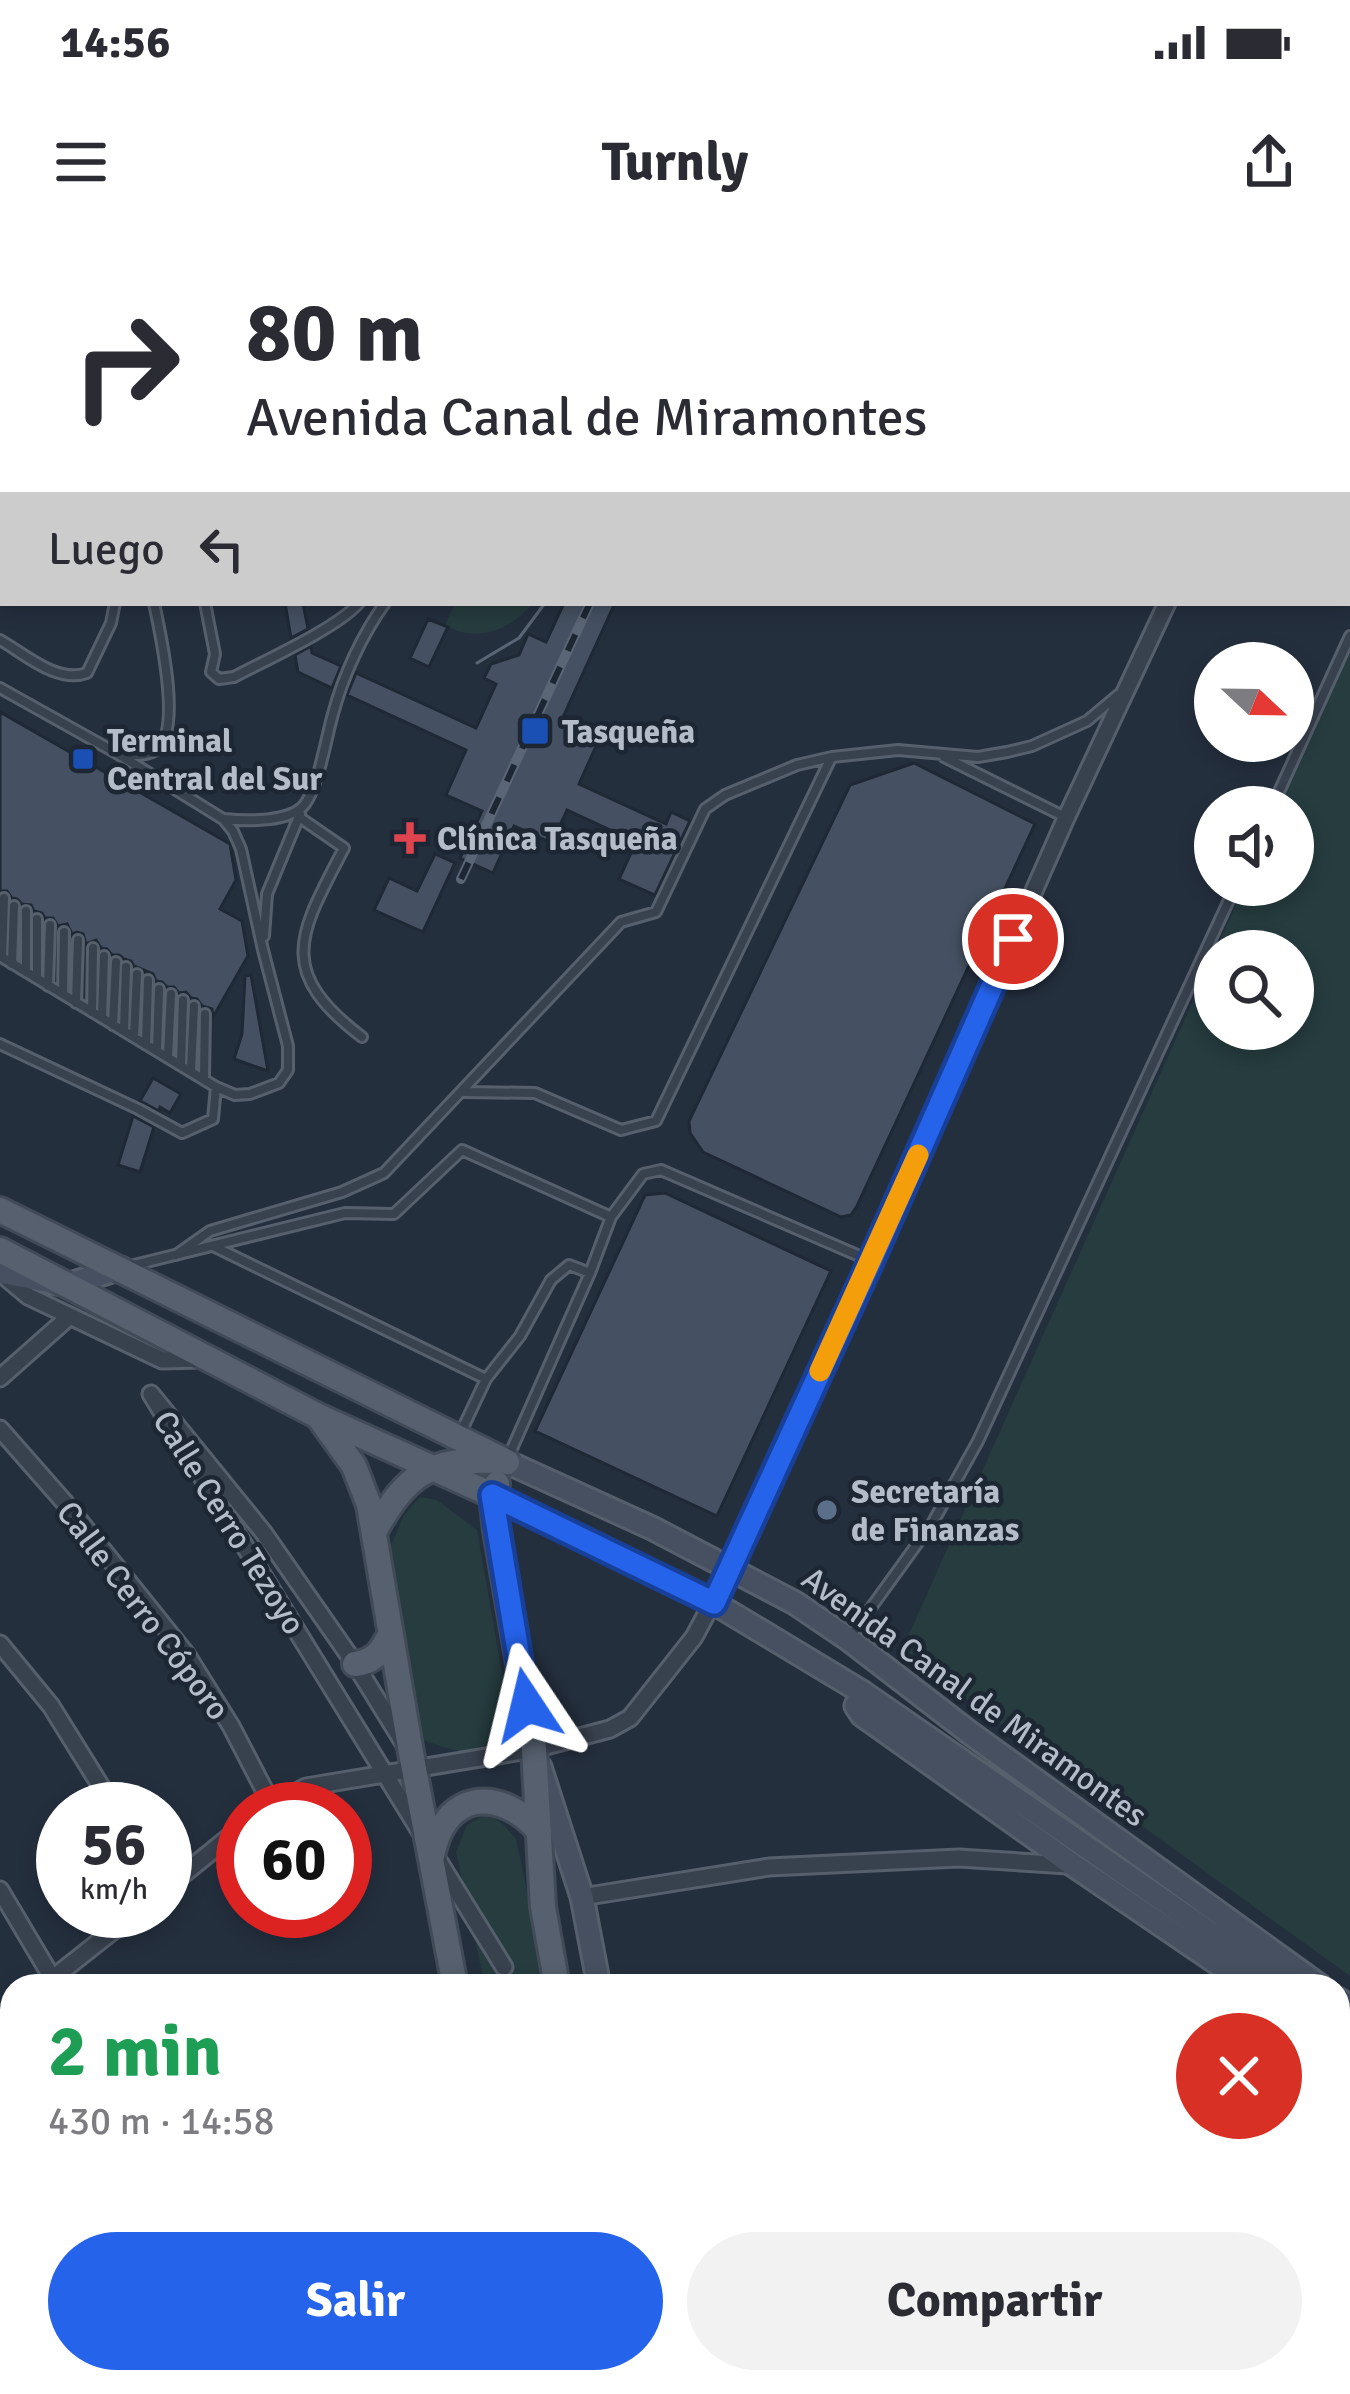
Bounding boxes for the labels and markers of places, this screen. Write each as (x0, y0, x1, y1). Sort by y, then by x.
place label: Tasqueña (562, 712, 695, 753)
marker: Tasqueña (519, 715, 551, 747)
place label: Terminal Central del Sur (107, 721, 323, 800)
marker: Terminal Central del Sur (70, 746, 96, 772)
place label: Clínica Tasqueña (437, 819, 678, 860)
marker: Clínica Tasqueña (394, 822, 426, 854)
pin (962, 888, 1064, 990)
place label: Secretaría de Finanzas (851, 1472, 1019, 1551)
marker: Secretaría de Finanzas (814, 1497, 840, 1523)

